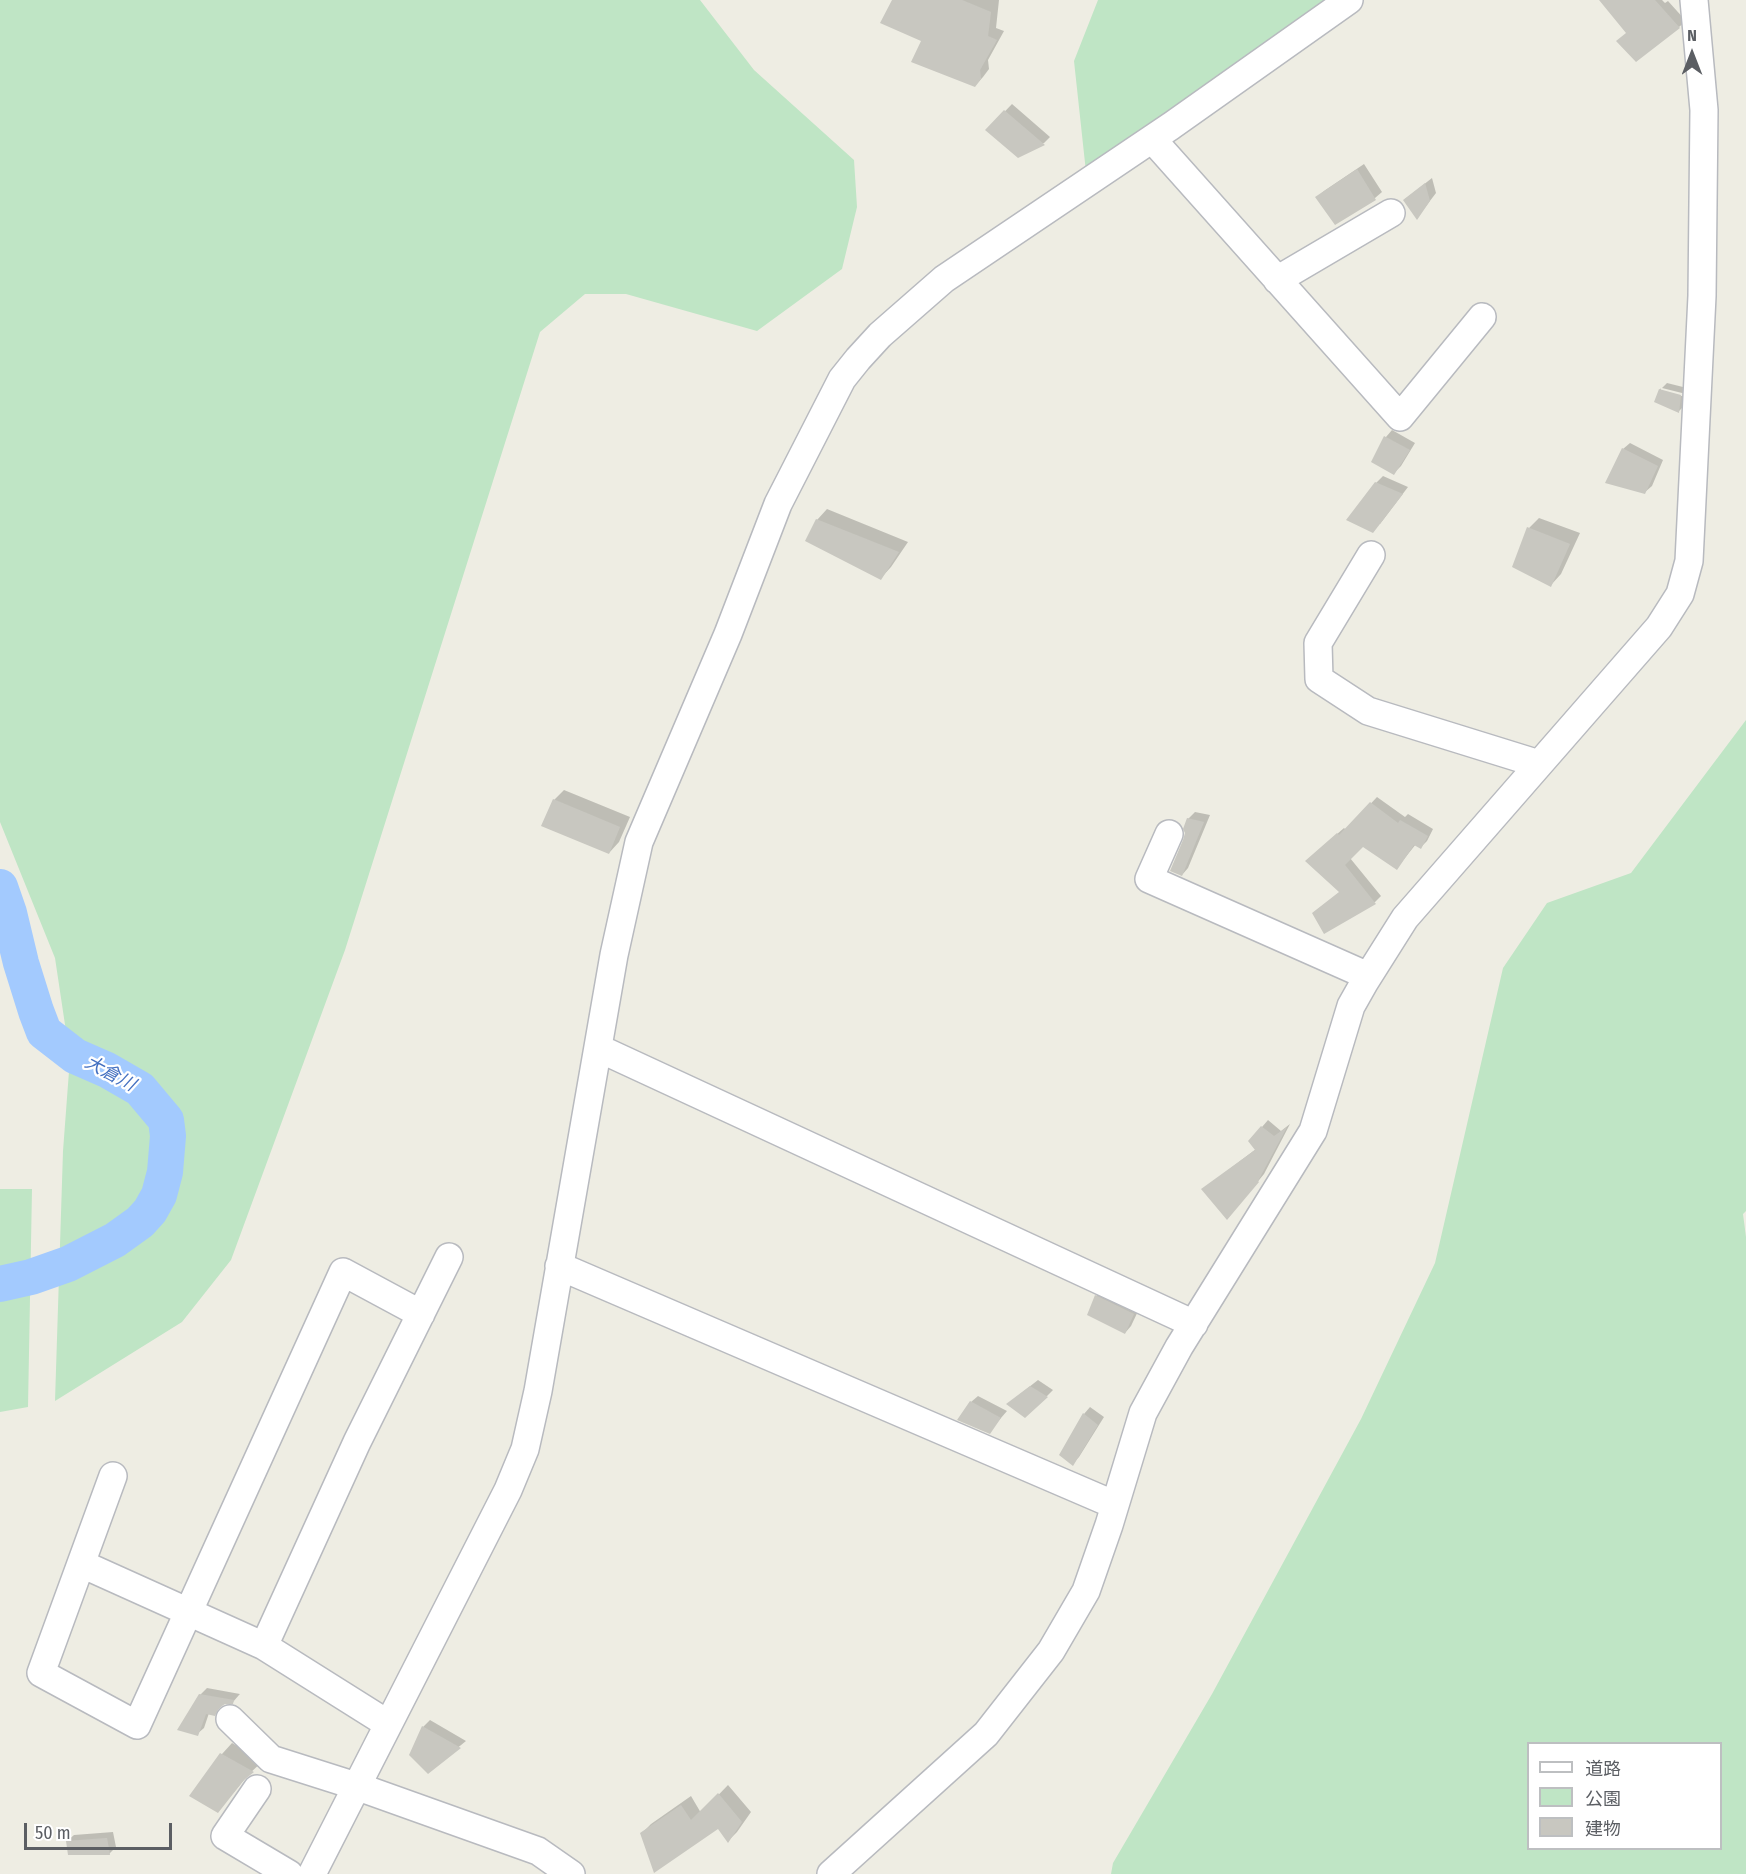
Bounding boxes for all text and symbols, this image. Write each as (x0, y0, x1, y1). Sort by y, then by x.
north arrow (1662, 24, 1722, 84)
text: N (1687, 26, 1697, 45)
water label: 大倉川 (81, 1052, 139, 1096)
legend (1527, 1742, 1722, 1850)
text: 道路 (1585, 1758, 1621, 1780)
text: 公園 (1585, 1788, 1621, 1810)
scale bar (27, 1811, 176, 1849)
text: 建物 (1585, 1818, 1621, 1840)
text: 50 m (35, 1822, 71, 1844)

